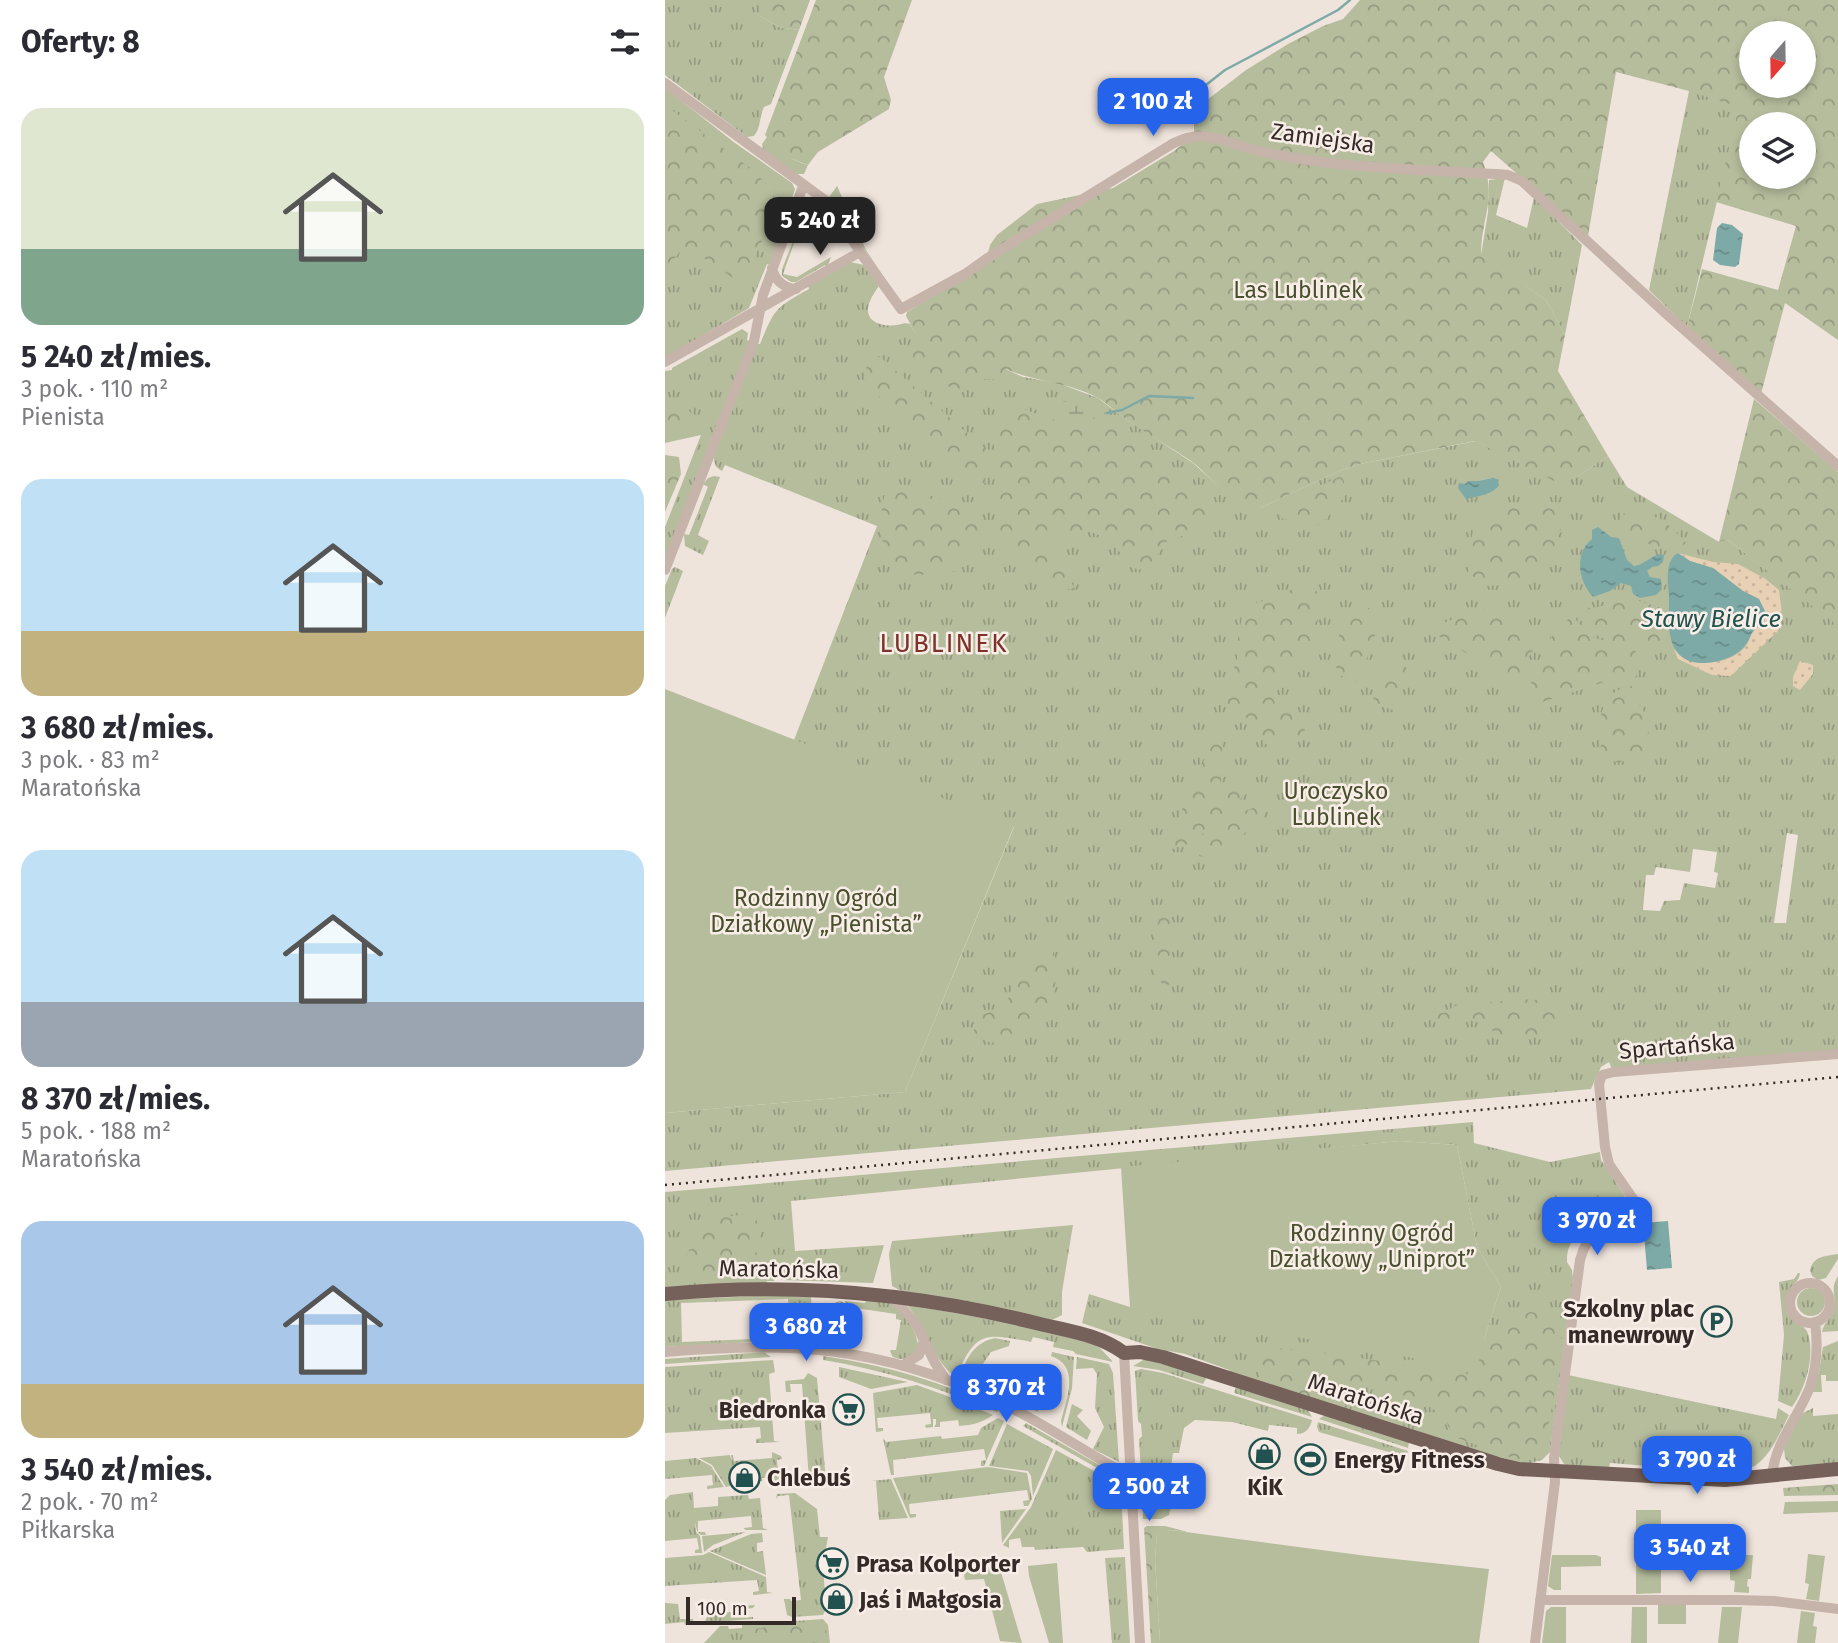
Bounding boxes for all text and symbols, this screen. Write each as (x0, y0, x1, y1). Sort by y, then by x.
north arrow (1739, 21, 1817, 98)
map controls (1739, 21, 1816, 189)
icon: filters (606, 23, 644, 61)
text: Oferty: 8 (21, 24, 140, 60)
pin: 2 100 zł (1081, 78, 1225, 138)
text: 2 100 zł (1114, 87, 1192, 115)
button: layers (1739, 112, 1816, 189)
street label: Zamiejska (1270, 117, 1376, 159)
icon: home (270, 154, 396, 280)
pin: 5 240 zł (748, 198, 892, 257)
text: 5 240 zł (780, 206, 860, 234)
park label: Las Lublinek (1233, 276, 1363, 304)
text: 5 240 zł/mies. (21, 339, 211, 375)
text: 3 pok. · 110 m² (21, 375, 168, 403)
text: Pienista (21, 403, 105, 431)
icon: home (270, 525, 396, 651)
water label: Stawy Bielice (1640, 605, 1781, 633)
district label: LUBLINEK (880, 628, 1008, 659)
text: 3 680 zł/mies. (21, 710, 214, 746)
text: 3 pok. · 83 m² (21, 746, 160, 774)
text: Maratońska (21, 774, 142, 802)
park label: Uroczysko Lublinek (1284, 777, 1388, 831)
park label: Rodzinny Ogród Działkowy „Pienista” (710, 884, 922, 938)
icon: home (270, 896, 396, 1022)
street label: Spartańska (1618, 1027, 1736, 1065)
text: 8 370 zł/mies. (21, 1081, 210, 1117)
text: 5 pok. · 188 m² (21, 1117, 171, 1145)
text: Maratońska (21, 1145, 142, 1173)
pin: 3 970 zł (1525, 1198, 1669, 1257)
text: 3 970 zł (1558, 1206, 1636, 1234)
park label: Rodzinny Ogród Działkowy „Uniprot” (1269, 1219, 1475, 1273)
street label: Maratońska (718, 1254, 840, 1284)
icon: home (270, 1267, 396, 1393)
place label: Szkolny plac manewrowy (1563, 1295, 1695, 1349)
pin: 3 680 zł (734, 1304, 878, 1363)
parking icon: Szkolny plac manewrowy (1700, 1305, 1734, 1339)
text: 3 680 zł (765, 1312, 847, 1340)
pin: 8 370 zł (934, 1364, 1078, 1424)
street label: Maratońska (1304, 1367, 1428, 1431)
text: 8 370 zł (967, 1373, 1045, 1401)
supermarket icon: Biedronka (832, 1393, 866, 1427)
place label: Biedronka (719, 1396, 826, 1424)
shop icon: KiK (1248, 1436, 1282, 1470)
pin: 3 790 zł (1625, 1436, 1769, 1496)
sports icon: Energy Fitness (1294, 1443, 1328, 1477)
text: 3 790 zł (1658, 1445, 1736, 1473)
place label: Energy Fitness (1334, 1446, 1485, 1474)
text: 3 540 zł/mies. (21, 1452, 212, 1488)
shop icon: Chlebuś (727, 1461, 761, 1495)
place label: Chlebuś (767, 1464, 851, 1492)
pin: 2 500 zł (1077, 1464, 1221, 1523)
text: 2 500 zł (1109, 1472, 1189, 1500)
place label: KiK (1247, 1473, 1283, 1501)
text: 2 pok. · 70 m² (21, 1488, 158, 1516)
text: Piłkarska (21, 1516, 115, 1544)
pin: 3 540 zł (1618, 1524, 1762, 1584)
text: 3 540 zł (1650, 1533, 1730, 1561)
supermarket icon: Prasa Kolporter (816, 1547, 850, 1581)
place label: Prasa Kolporter (856, 1550, 1021, 1578)
shop icon: Jaś i Małgosia (819, 1583, 853, 1617)
place label: Jaś i Małgosia (858, 1586, 1002, 1614)
scale bar (686, 1594, 796, 1626)
text: 100 m (697, 1597, 748, 1620)

